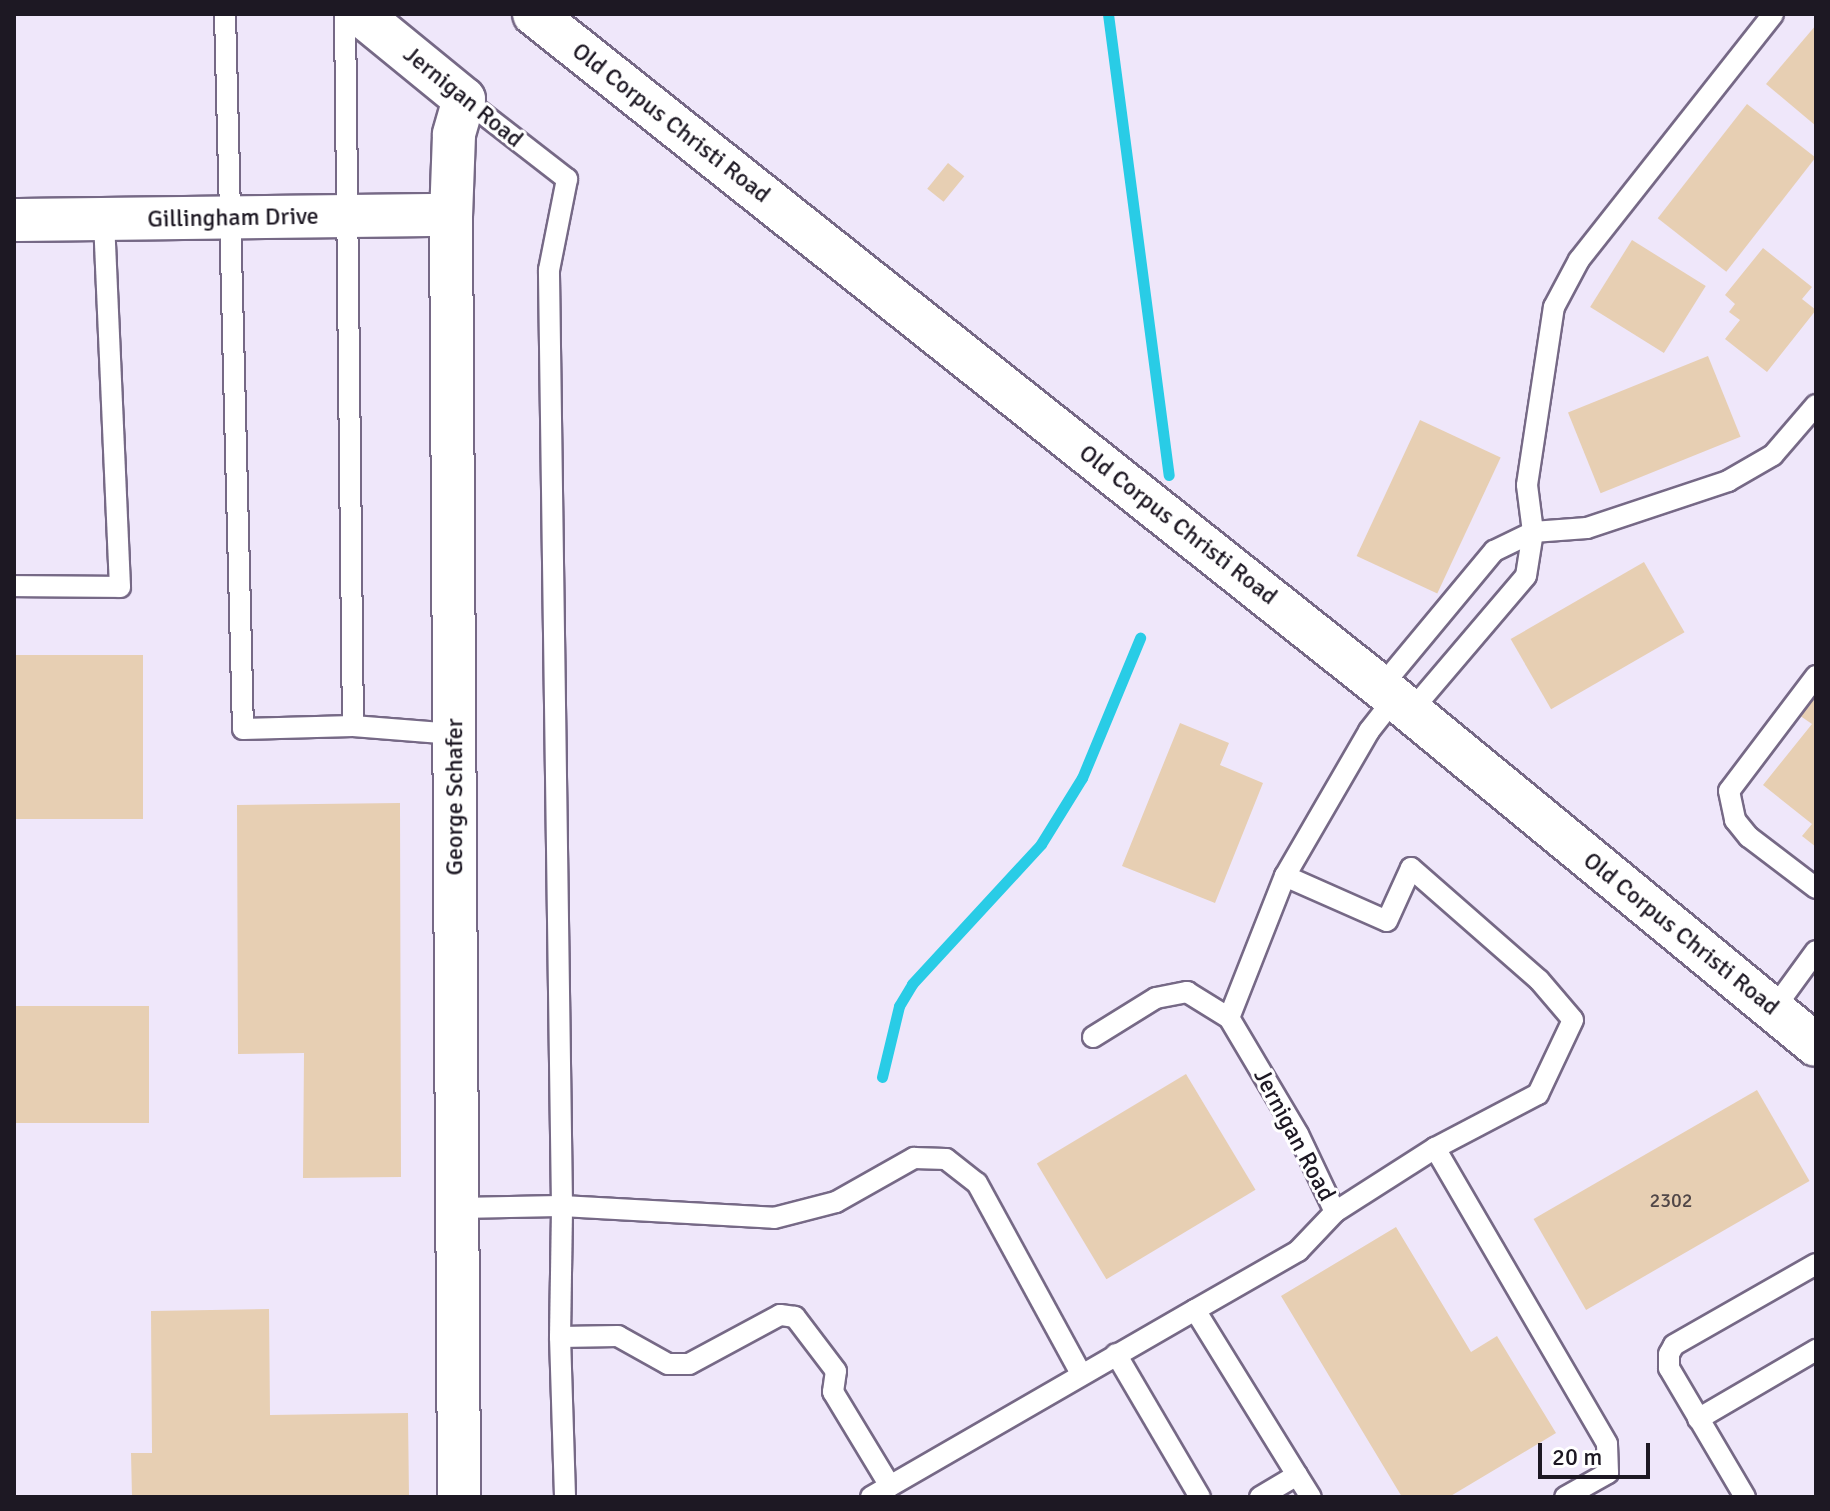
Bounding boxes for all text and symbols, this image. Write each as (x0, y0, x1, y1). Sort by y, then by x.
street label: Old Corpus Christi Road (566, 37, 776, 209)
street label: Jernigan Road (397, 40, 529, 154)
street label: Gillingham Drive (147, 202, 319, 234)
street label: Old Corpus Christi Road (1073, 439, 1283, 611)
street label: George Schafer (441, 718, 469, 876)
street label: Old Corpus Christi Road (1577, 846, 1785, 1022)
street label: Jernigan Road (1247, 1064, 1341, 1206)
house number: 2302 (1649, 1188, 1693, 1212)
scale bar (1542, 1427, 1654, 1477)
text: 20 m (1552, 1442, 1602, 1472)

